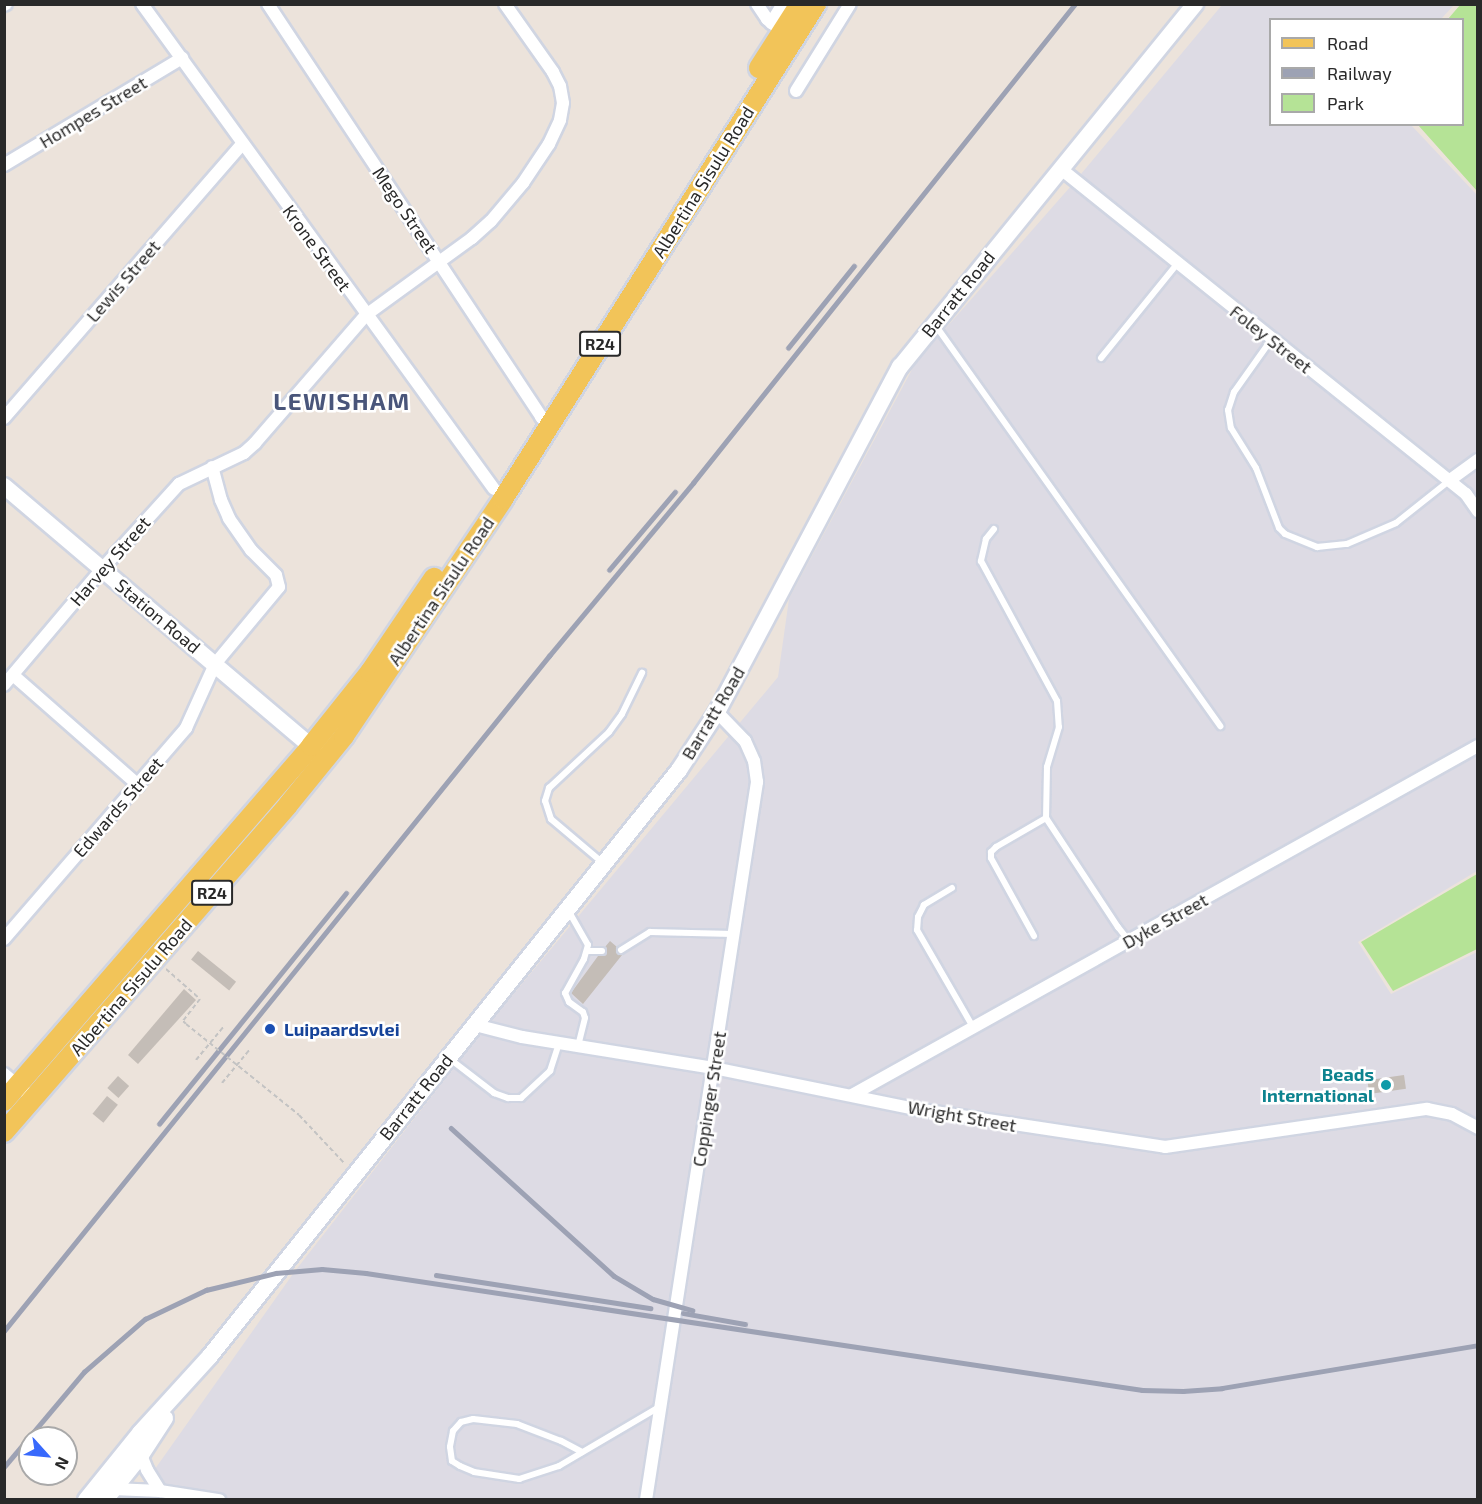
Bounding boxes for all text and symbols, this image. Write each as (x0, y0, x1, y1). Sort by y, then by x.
legend (1269, 18, 1464, 126)
text: Road (1327, 32, 1368, 54)
text: Railway (1327, 62, 1392, 84)
street label: Hompes Street (35, 72, 151, 152)
text: Park (1327, 92, 1364, 114)
street label: Albertina Sisulu Road (648, 102, 758, 262)
street label: Mego Street (368, 163, 442, 257)
street label: Krone Street (278, 200, 356, 296)
street label: Lewis Street (82, 236, 164, 326)
street label: Barratt Road (917, 247, 999, 341)
street label: Foley Street (1226, 300, 1316, 378)
road number: R24 (579, 331, 621, 357)
district label: LEWISHAM (273, 387, 411, 415)
street label: Harvey Street (65, 512, 155, 610)
street label: Albertina Sisulu Road (383, 513, 499, 669)
street label: Station Road (111, 574, 205, 658)
street label: Barratt Road (677, 663, 749, 763)
street label: Edwards Street (69, 753, 167, 861)
road number: R24 (191, 880, 233, 906)
street label: Dyke Street (1119, 889, 1211, 953)
street label: Albertina Sisulu Road (66, 914, 196, 1060)
place label: Luipaardsvlei (284, 1018, 400, 1040)
marker: Luipaardsvlei (261, 1020, 279, 1038)
street label: Coppinger Street (688, 1030, 730, 1168)
street label: Barratt Road (375, 1050, 457, 1144)
place label: Beads International (1262, 1064, 1374, 1106)
marker: Beads International (1379, 1078, 1393, 1092)
street label: Wright Street (906, 1096, 1018, 1136)
north arrow (18, 1426, 78, 1486)
text: N (52, 1454, 74, 1473)

